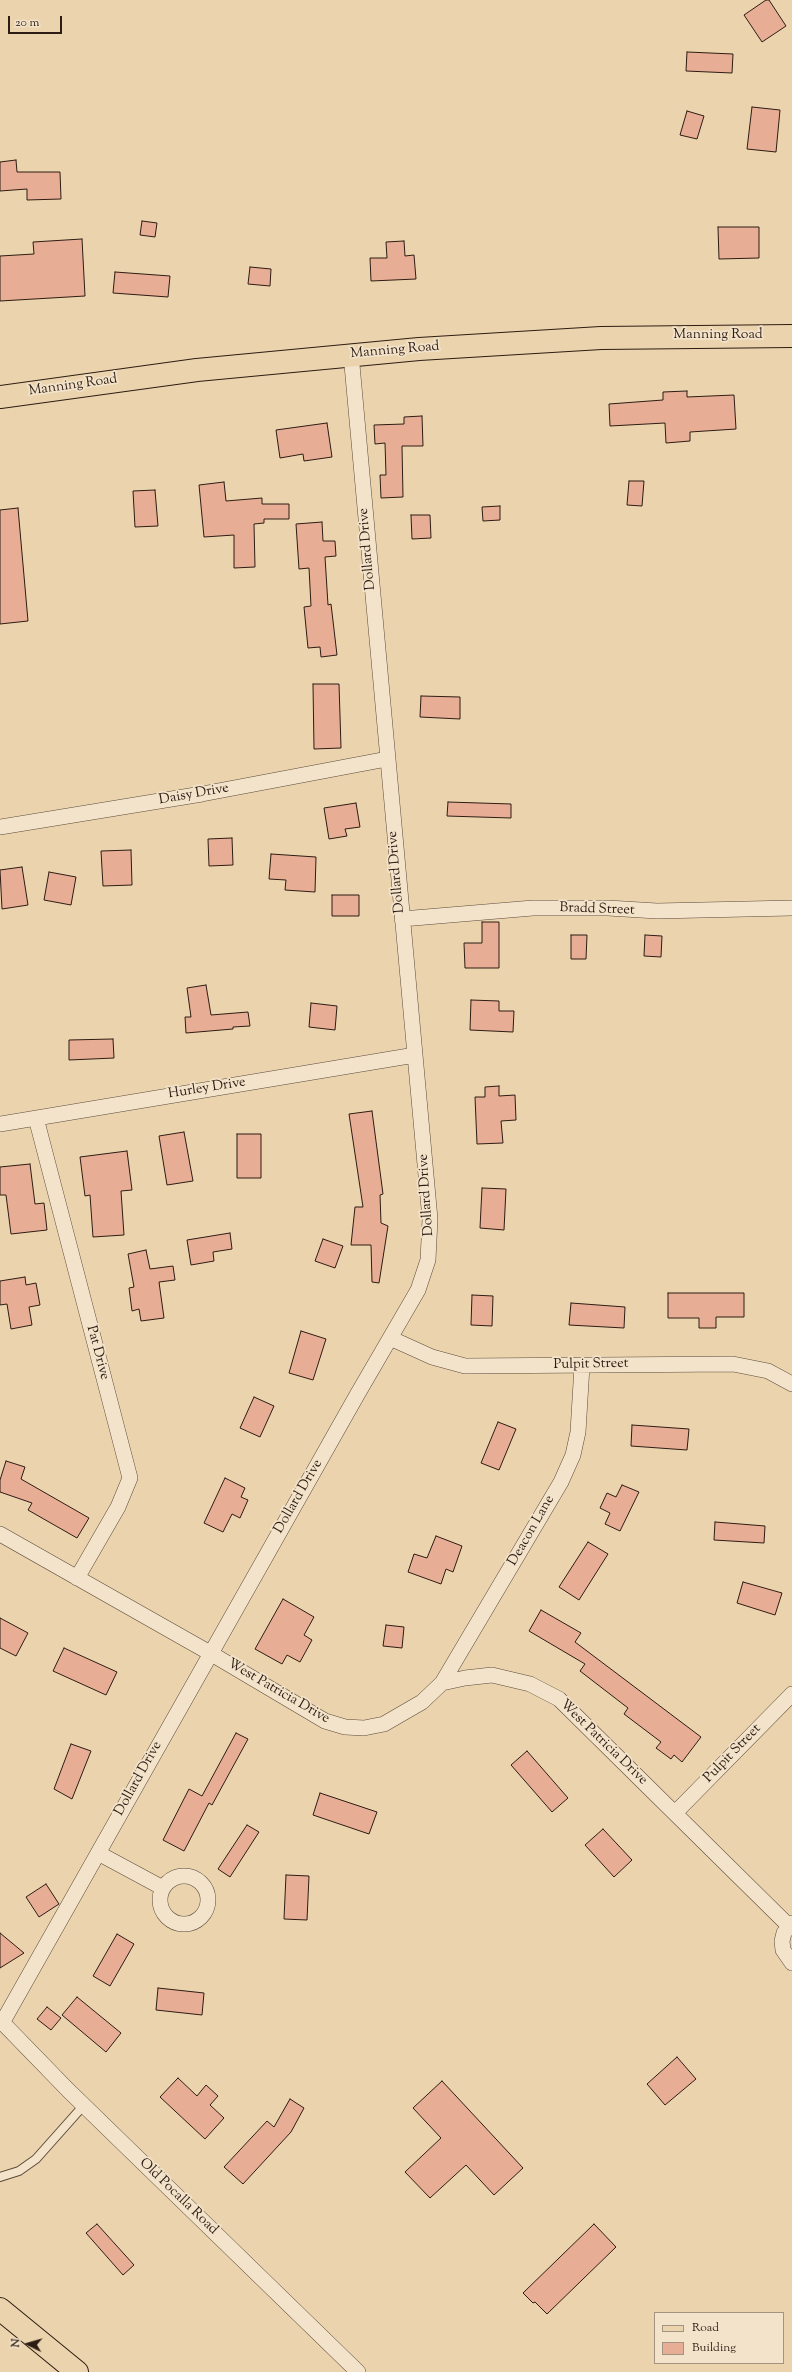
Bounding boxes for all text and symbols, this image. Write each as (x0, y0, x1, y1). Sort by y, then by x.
scale bar (10, 8, 64, 34)
text: 20 m (15, 14, 39, 32)
street label: Manning Road (673, 328, 763, 344)
street label: Manning Road (350, 339, 440, 363)
street label: Manning Road (28, 371, 118, 401)
street label: Dollard Drive (356, 507, 380, 591)
street label: Daisy Drive (158, 781, 230, 809)
street label: Dollard Drive (385, 830, 409, 914)
street label: Bradd Street (559, 900, 635, 920)
street label: Hurley Drive (167, 1075, 247, 1103)
street label: Dollard Drive (416, 1153, 438, 1237)
street label: Pat Drive (82, 1324, 112, 1382)
street label: Pulpit Street (553, 1356, 629, 1374)
street label: Dollard Drive (271, 1457, 327, 1537)
street label: Deacon Lane (505, 1493, 559, 1569)
street label: West Patricia Drive (224, 1656, 332, 1728)
street label: West Patricia Drive (556, 1697, 650, 1789)
street label: Pulpit Street (701, 1721, 765, 1787)
street label: Dollard Drive (112, 1739, 166, 1819)
street label: Old Pocalla Road (135, 2155, 221, 2239)
legend (654, 2312, 784, 2364)
text: Road (692, 2319, 719, 2337)
north arrow (8, 2324, 48, 2364)
text: N (8, 2338, 24, 2348)
text: Building (692, 2339, 736, 2357)

